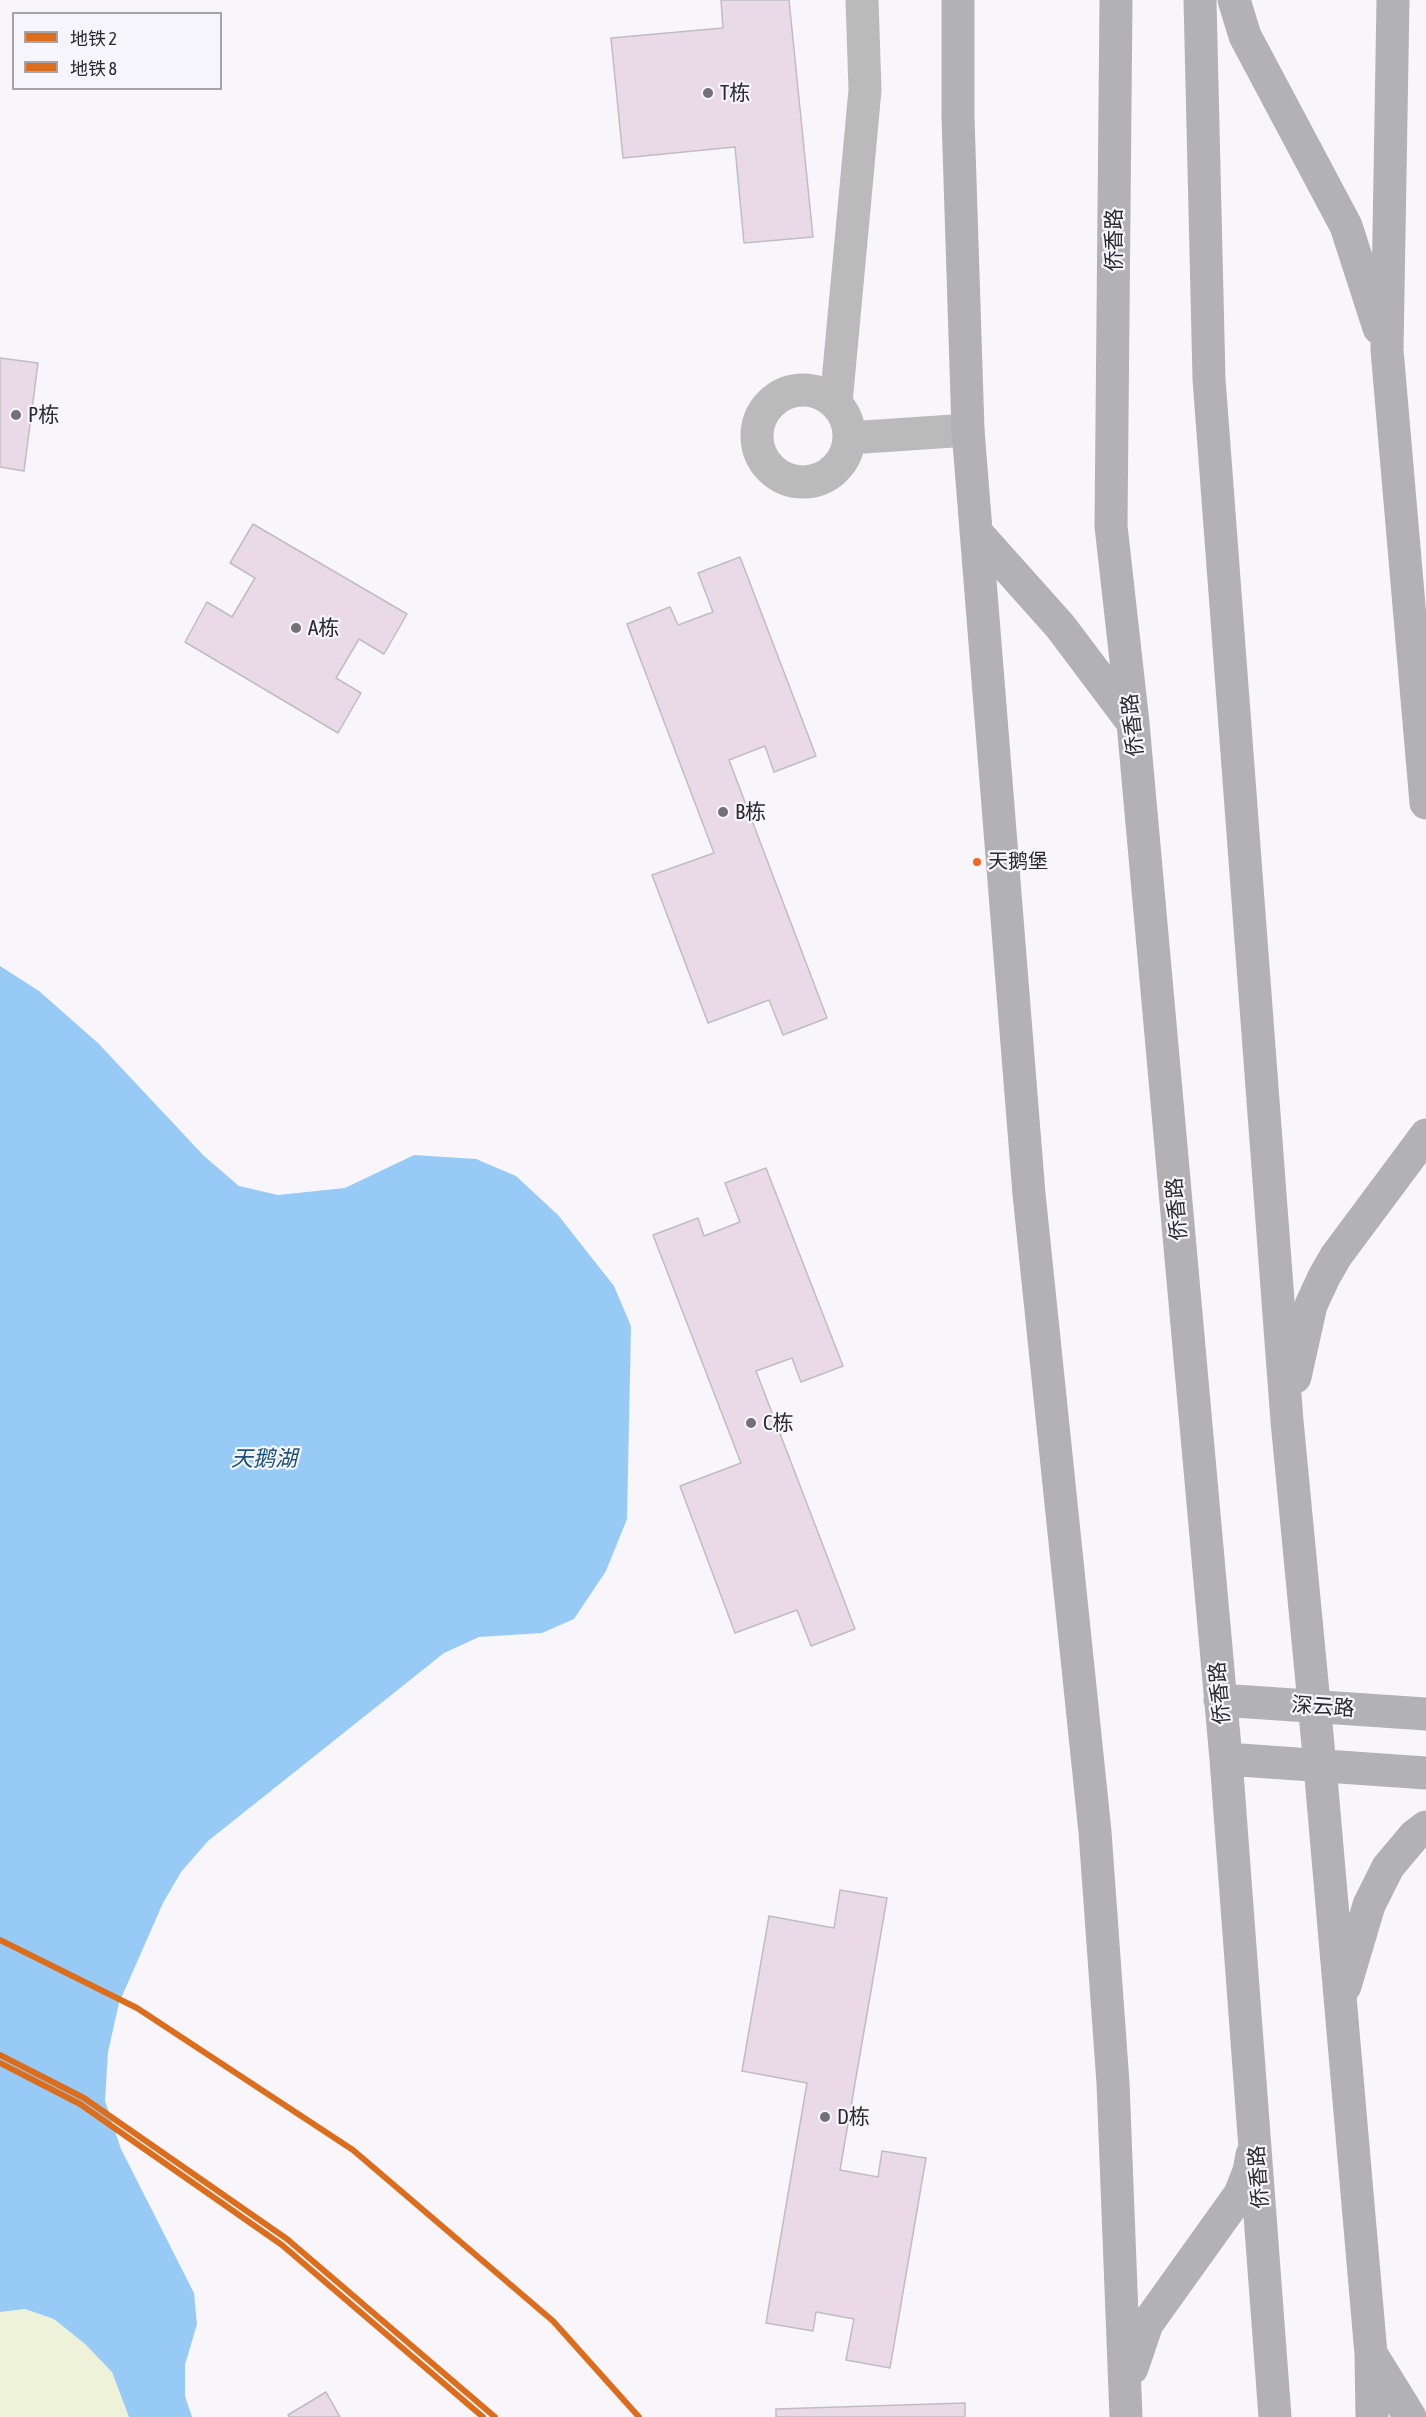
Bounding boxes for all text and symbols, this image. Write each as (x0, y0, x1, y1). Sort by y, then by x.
legend (12, 12, 222, 90)
text: 地铁 2 (70, 28, 117, 49)
text: 地铁 8 (70, 58, 117, 79)
place label: T栋 (720, 80, 750, 106)
marker: T栋 (701, 86, 715, 100)
street label: 侨香路 (1101, 209, 1127, 271)
place label: P栋 (28, 402, 59, 428)
marker: P栋 (9, 408, 23, 422)
place label: A栋 (308, 615, 339, 641)
marker: A栋 (289, 621, 303, 635)
street label: 侨香路 (1117, 692, 1149, 758)
place label: B栋 (735, 799, 766, 825)
marker: B栋 (716, 805, 730, 819)
place label: 天鹅堡 (988, 850, 1048, 874)
marker: 天鹅堡 (971, 856, 983, 868)
street label: 侨香路 (1162, 1177, 1192, 1241)
place label: C栋 (763, 1410, 793, 1436)
marker: C栋 (744, 1416, 758, 1430)
water label: 天鹅湖 (231, 1446, 297, 1472)
street label: 侨香路 (1205, 1661, 1235, 1725)
street label: 深云路 (1291, 1692, 1355, 1722)
place label: D栋 (837, 2104, 870, 2130)
marker: D栋 (818, 2110, 832, 2124)
street label: 侨香路 (1244, 2145, 1274, 2209)

